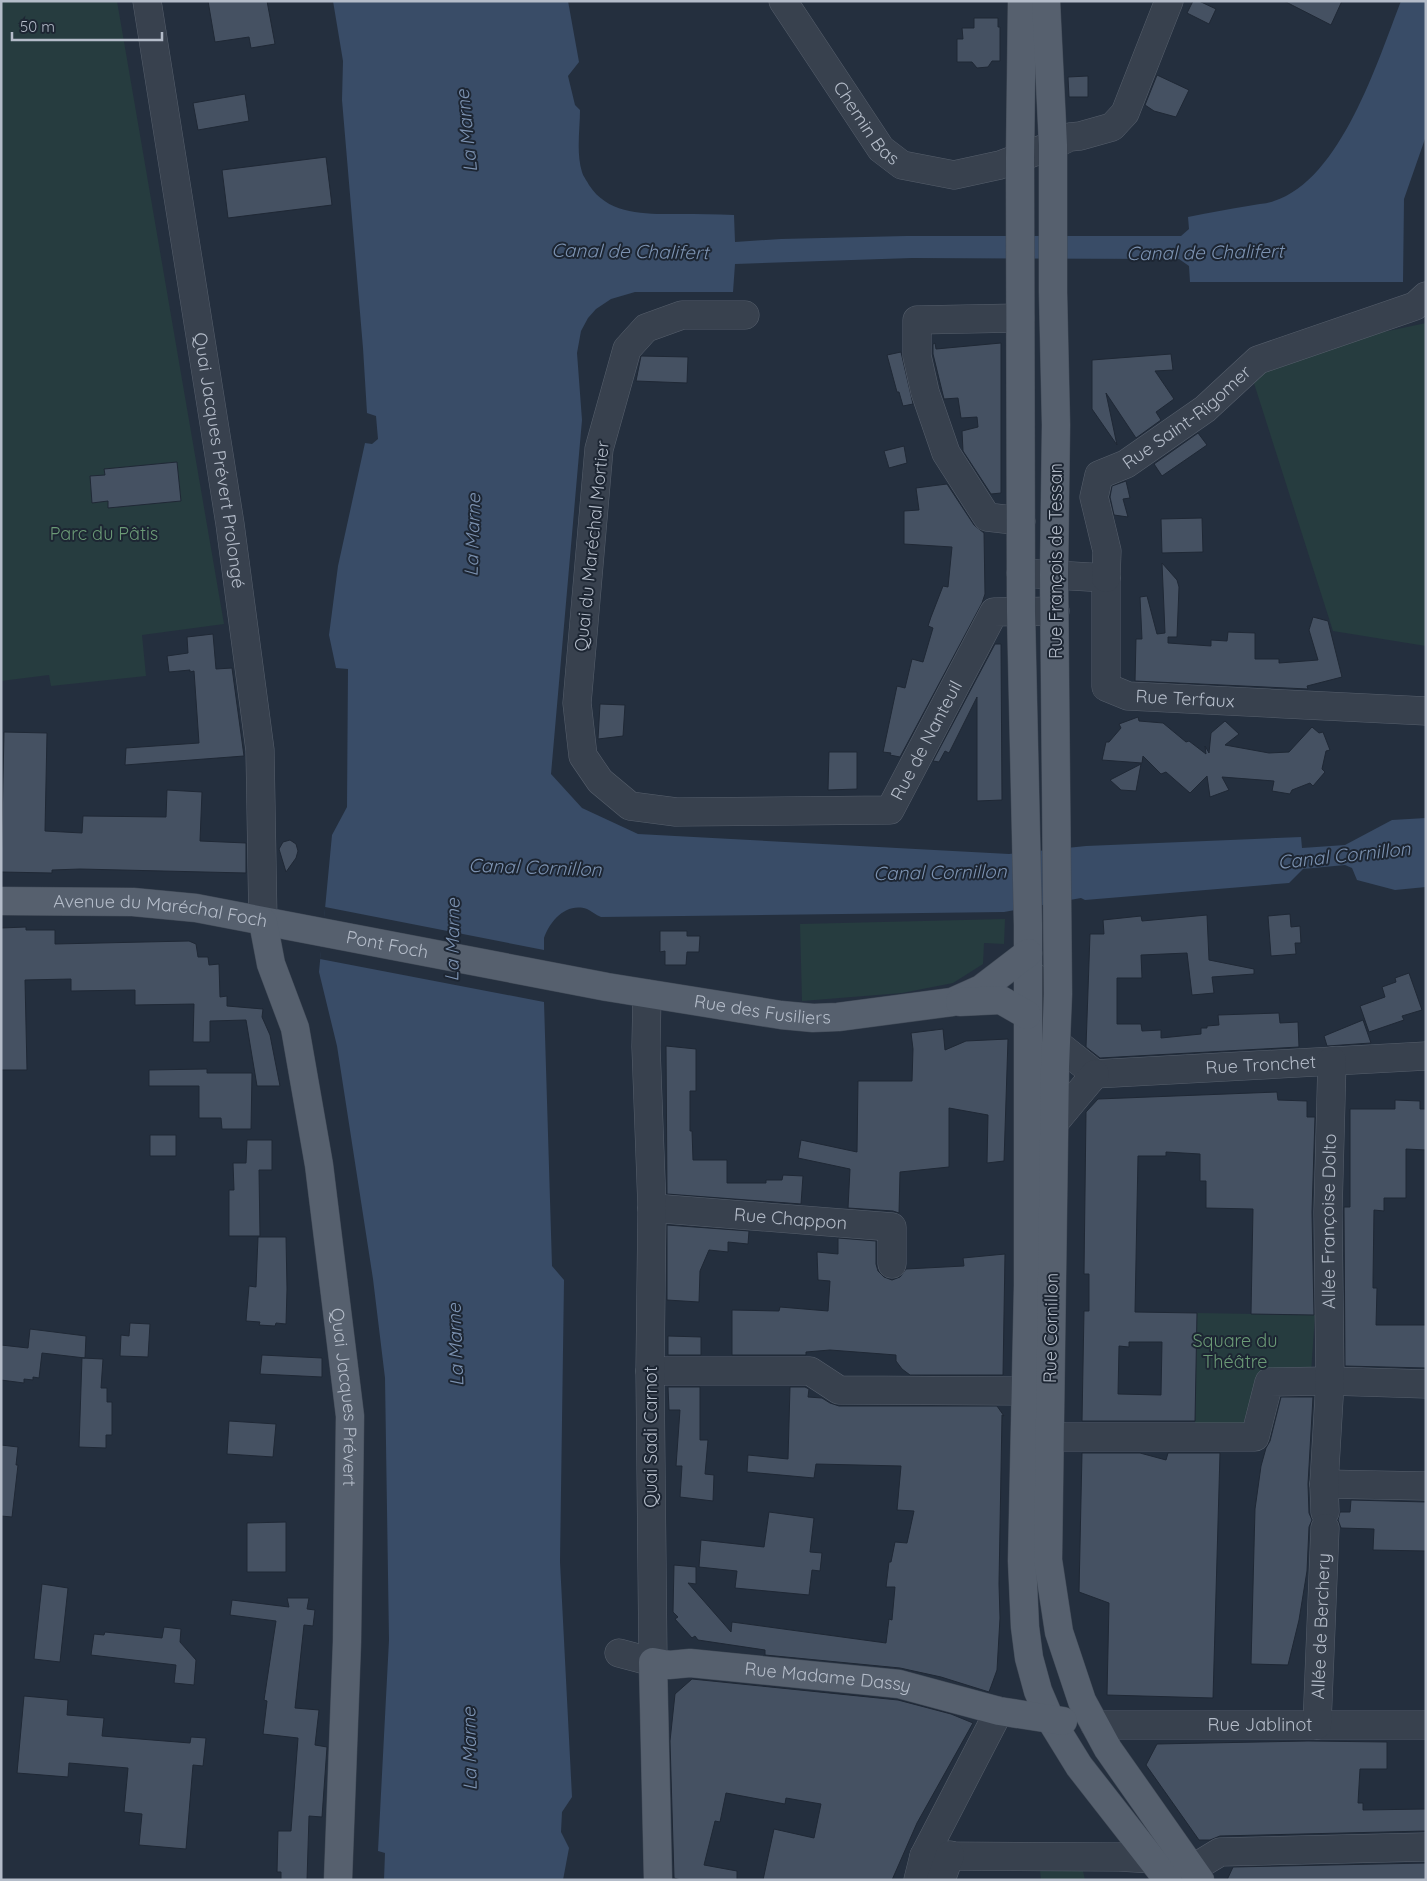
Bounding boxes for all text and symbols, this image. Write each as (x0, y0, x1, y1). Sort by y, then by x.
scale bar (12, 10, 162, 42)
text: 50 m (20, 17, 55, 36)
street label: Chemin Bas (828, 77, 904, 170)
water label: La Marne (450, 87, 482, 174)
water label: Canal de Chalifert (551, 238, 711, 264)
water label: Canal de Chalifert (1126, 239, 1286, 265)
street label: Quai Jacques Prévert Prolongé (189, 331, 250, 590)
street label: Rue Saint-Rigomer (1118, 360, 1256, 474)
street label: Quai du Maréchal Mortier (569, 439, 614, 653)
street label: Rue François de Tessan (1044, 463, 1067, 659)
water label: La Marne (459, 492, 485, 577)
park label: Parc du Pâtis (50, 522, 158, 545)
street label: Rue de Nanteuil (885, 676, 967, 804)
street label: Rue Terfaux (1135, 684, 1235, 712)
water label: Canal Cornillon (1276, 836, 1413, 874)
water label: Canal Cornillon (468, 853, 603, 881)
water label: Canal Cornillon (873, 859, 1008, 885)
street label: Avenue du Maréchal Foch (53, 889, 269, 932)
water label: La Marne (439, 897, 465, 982)
street label: Pont Foch (344, 925, 430, 963)
street label: Rue des Fusiliers (692, 989, 831, 1029)
street label: Rue Tronchet (1205, 1050, 1317, 1079)
street label: Allée Françoise Dolto (1316, 1133, 1341, 1309)
street label: Rue Chappon (733, 1203, 848, 1234)
street label: Rue Cornillon (1038, 1273, 1063, 1383)
water label: La Marne (442, 1302, 468, 1387)
street label: Quai Jacques Prévert (326, 1307, 362, 1487)
park label: Square du Théâtre (1192, 1329, 1278, 1373)
street label: Quai Sadi Carnot (639, 1366, 662, 1508)
street label: Allée de Berchery (1306, 1552, 1335, 1700)
street label: Rue Madame Dassy (743, 1657, 914, 1698)
water label: La Marne (456, 1706, 482, 1791)
street label: Rue Jablinot (1208, 1713, 1312, 1736)

